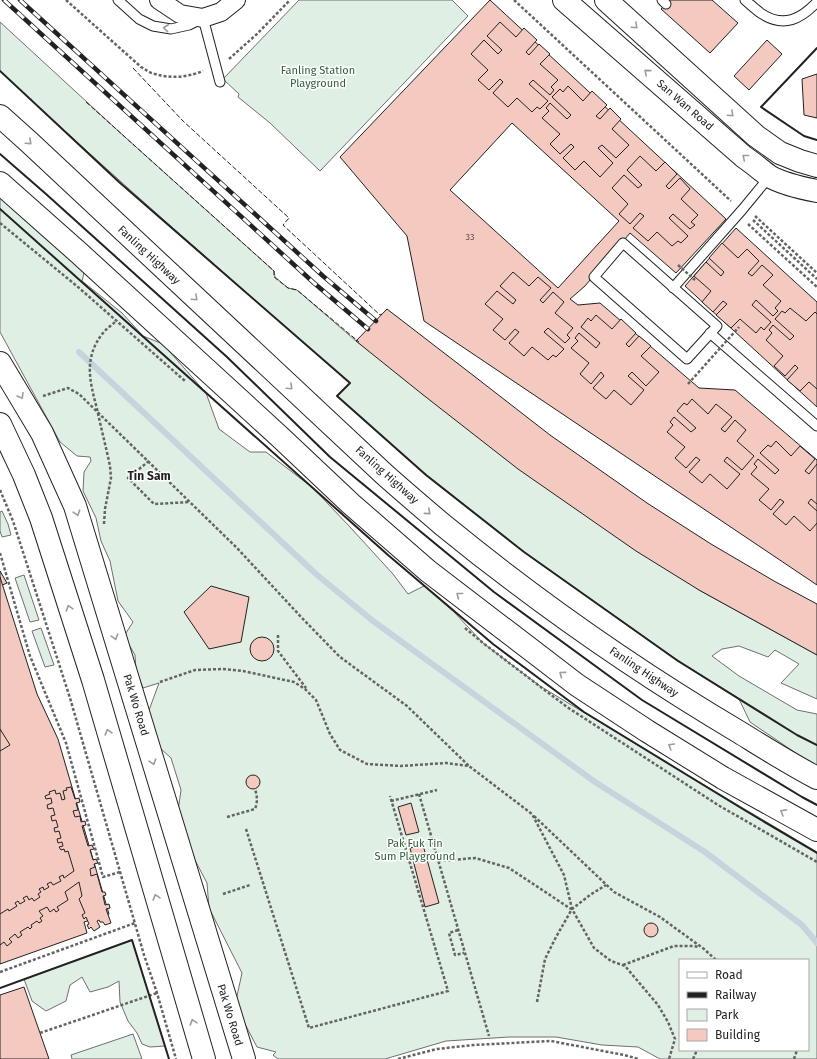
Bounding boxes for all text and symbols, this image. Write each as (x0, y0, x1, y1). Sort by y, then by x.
one-way arrow (630, 22, 638, 29)
one-way arrow (163, 23, 169, 32)
park label: Fanling Station Playground (281, 64, 355, 90)
one-way arrow (644, 69, 652, 76)
street label: San Wan Road (654, 77, 716, 133)
one-way arrow (726, 109, 734, 116)
one-way arrow (24, 138, 32, 145)
one-way arrow (743, 154, 750, 161)
street label: Fanling Highway (115, 223, 183, 288)
house number: 33 (466, 232, 474, 242)
one-way arrow (190, 294, 198, 301)
one-way arrow (285, 382, 293, 390)
one-way arrow (16, 392, 23, 399)
street label: Fanling Highway (353, 443, 422, 507)
district label: Tin Sam (127, 469, 171, 483)
one-way arrow (423, 507, 431, 515)
one-way arrow (72, 510, 81, 517)
one-way arrow (457, 593, 464, 600)
one-way arrow (66, 604, 74, 611)
one-way arrow (110, 634, 119, 641)
street label: Fanling Highway (607, 644, 681, 700)
street label: Pak Wo Road (120, 672, 152, 738)
one-way arrow (560, 672, 567, 679)
one-way arrow (104, 729, 113, 736)
one-way arrow (668, 743, 675, 751)
one-way arrow (148, 758, 157, 765)
one-way arrow (780, 809, 787, 816)
park label: Pak Fuk Tin Sum Playground (375, 837, 455, 863)
one-way arrow (152, 894, 161, 901)
legend (679, 959, 809, 1051)
text: Road (715, 968, 743, 982)
street label: Pak Wo Road (214, 982, 246, 1048)
text: Railway (715, 988, 756, 1002)
text: Park (715, 1008, 739, 1022)
one-way arrow (189, 1018, 198, 1025)
text: Building (715, 1028, 761, 1042)

